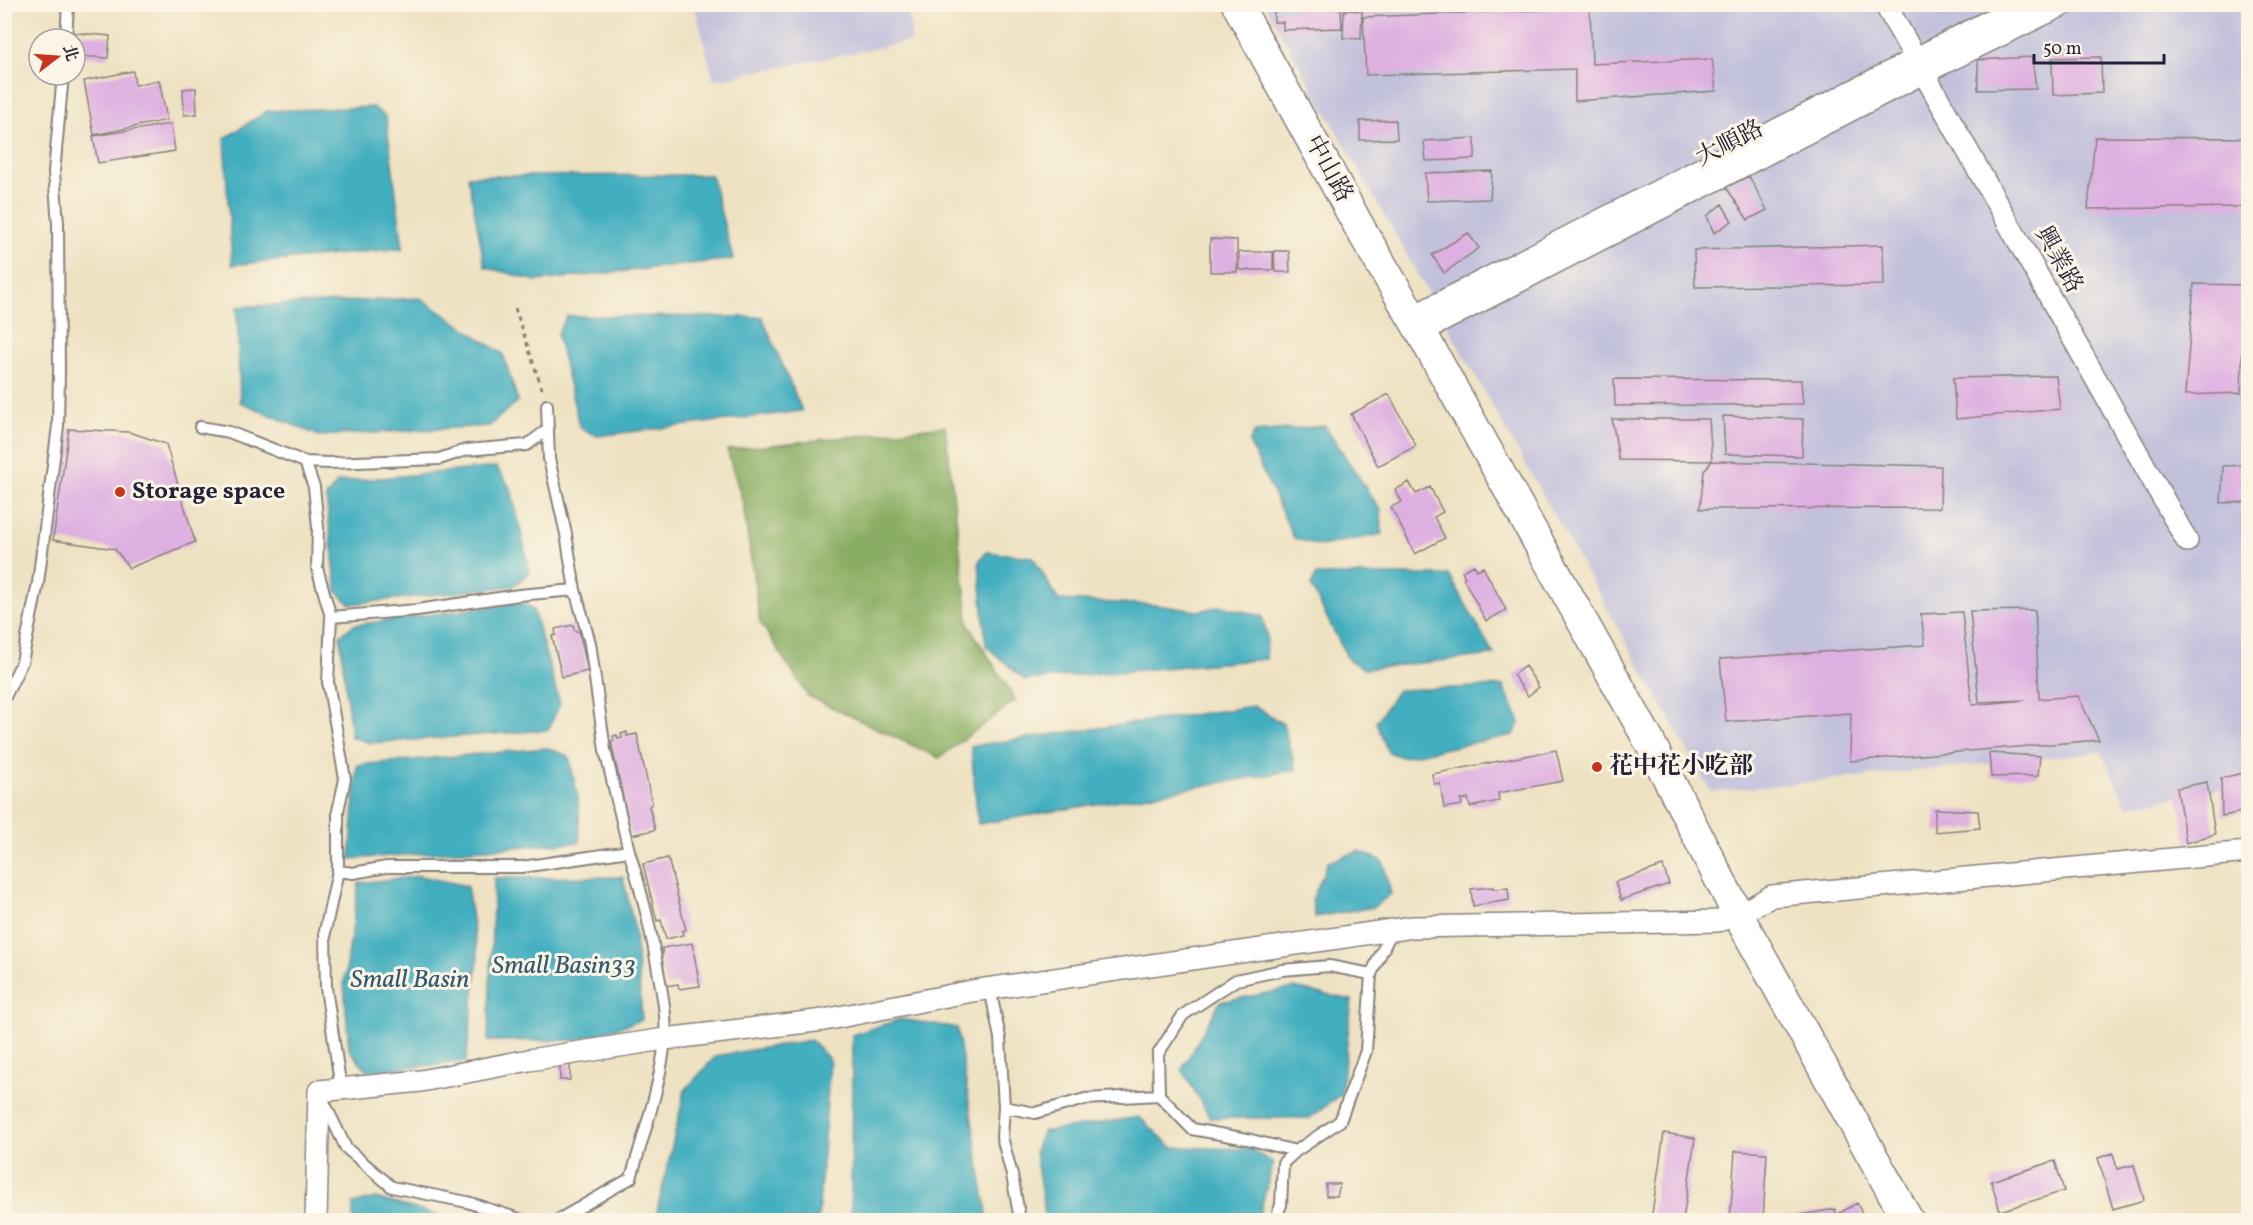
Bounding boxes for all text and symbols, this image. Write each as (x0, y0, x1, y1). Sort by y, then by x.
north arrow (27, 27, 87, 87)
scale bar (2034, 27, 2164, 65)
text: 50 m (2043, 37, 2082, 62)
text: 北 (57, 42, 82, 64)
street label: 大順路 (1690, 113, 1770, 175)
street label: 中山路 (1296, 129, 1360, 209)
street label: 興業路 (2026, 220, 2090, 300)
place label: Storage space (132, 475, 285, 509)
marker: Storage space (113, 485, 127, 499)
place label: 花中花小吃部 (1609, 750, 1753, 784)
marker: 花中花小吃部 (1590, 760, 1604, 774)
water label: Small Basin33 (492, 948, 636, 984)
water label: Small Basin (351, 962, 469, 998)

